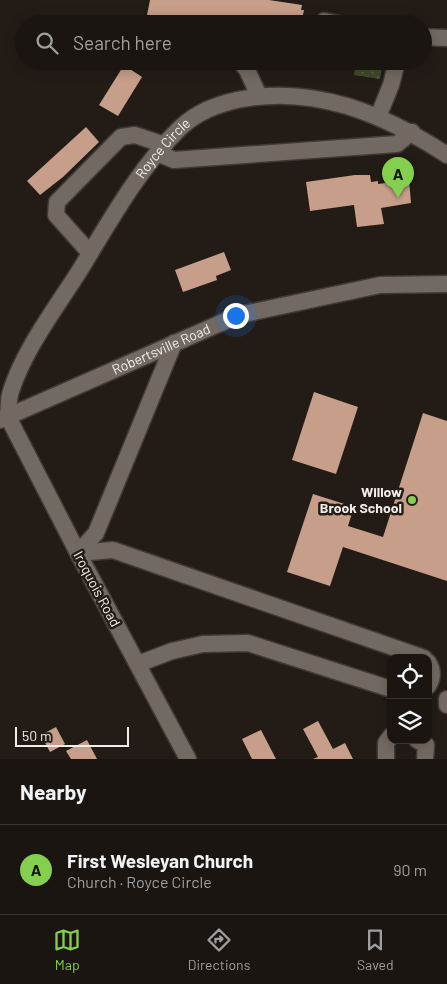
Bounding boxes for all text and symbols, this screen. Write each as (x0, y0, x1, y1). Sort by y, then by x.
search box (15, 15, 432, 70)
icon: search (33, 29, 61, 57)
text: Search here (73, 31, 172, 54)
street label: Royce Circle (132, 114, 193, 181)
pin: A (382, 157, 414, 198)
your location (223, 303, 249, 329)
street label: Robertsville Road (109, 320, 213, 378)
place label: Willow Brook School (320, 483, 402, 516)
marker: Willow Brook School (406, 494, 418, 506)
street label: Iroquois Road (70, 548, 124, 629)
map controls (387, 654, 432, 744)
button: locate (387, 654, 432, 699)
button: layers (387, 699, 432, 744)
scale bar (15, 724, 129, 747)
text: 50 m (22, 727, 51, 744)
text: Nearby (20, 779, 86, 804)
text: First Wesleyan Church (67, 849, 253, 872)
text: A (31, 860, 41, 879)
text: 90 m (393, 860, 427, 879)
text: Church · Royce Circle (67, 872, 212, 891)
tab: Map (53, 926, 81, 973)
tab: Directions (188, 926, 250, 973)
tab: Saved (357, 926, 394, 973)

